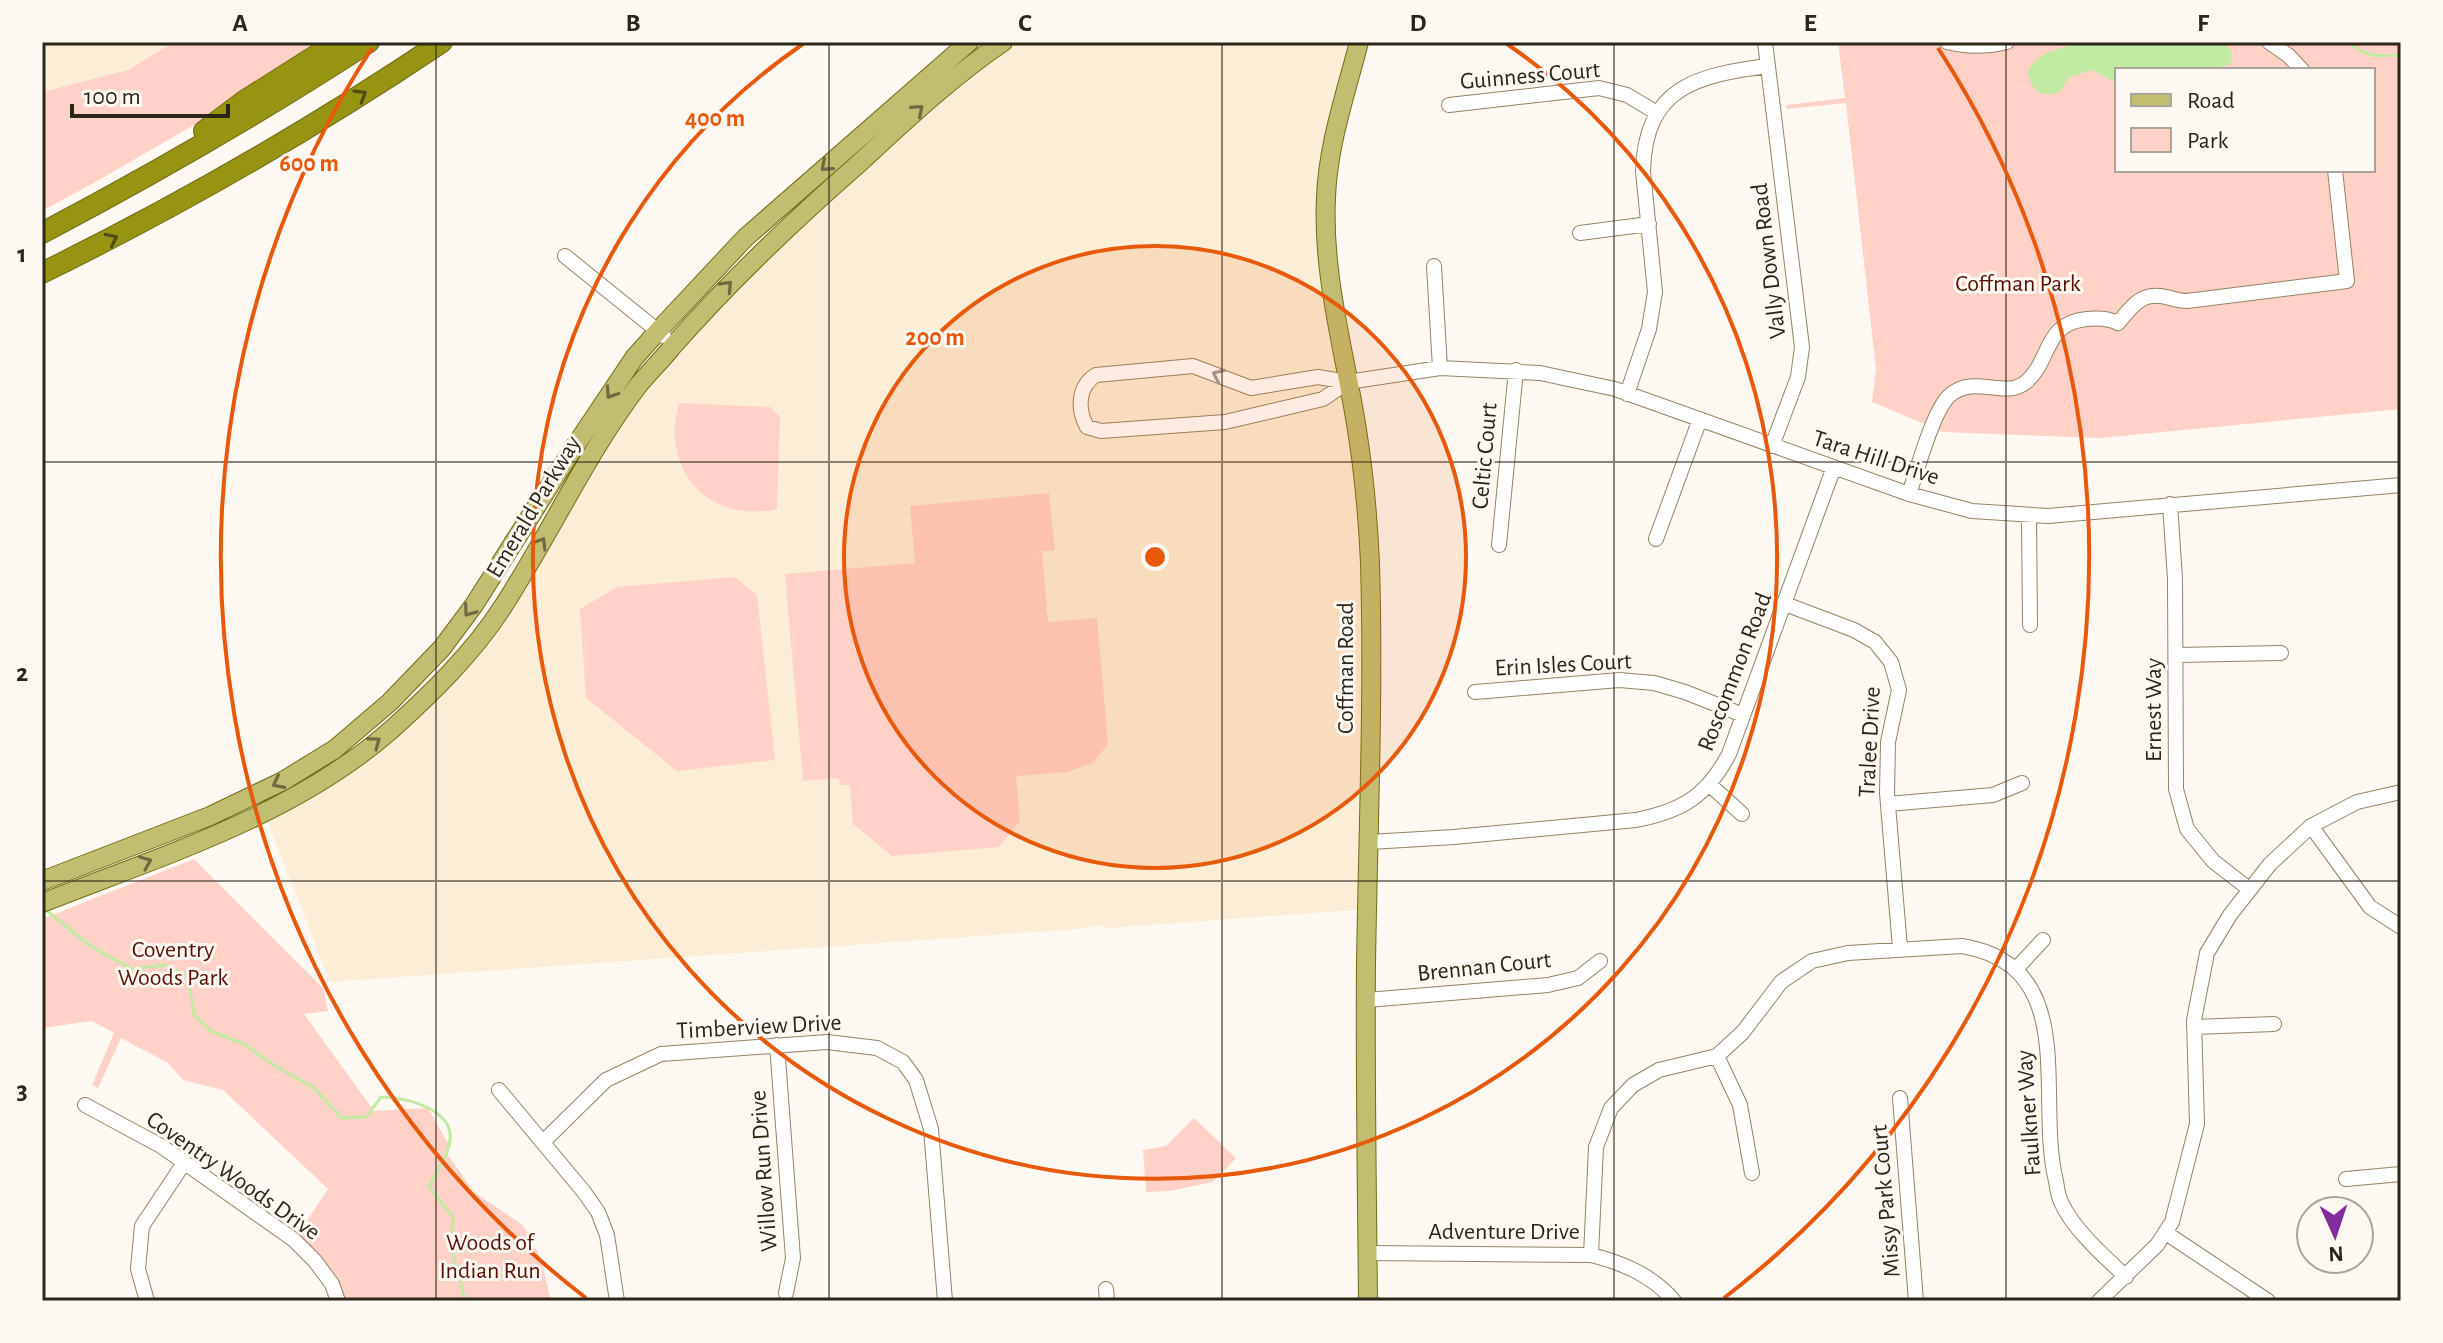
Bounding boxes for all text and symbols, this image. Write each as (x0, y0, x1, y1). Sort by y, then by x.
text: A (232, 10, 248, 36)
text: B (625, 10, 641, 36)
text: C (1018, 10, 1032, 36)
text: D (1409, 10, 1427, 36)
text: E (1803, 10, 1817, 36)
text: F (2197, 10, 2210, 36)
street label: Guinness Court (1459, 58, 1601, 94)
scale bar (72, 68, 228, 118)
legend (2115, 68, 2375, 172)
text: 100 m (84, 85, 141, 109)
one-way arrow (352, 89, 367, 104)
text: Road (2187, 89, 2235, 113)
one-way arrow (909, 105, 924, 120)
text: 400 m (685, 107, 745, 131)
text: Park (2187, 129, 2228, 153)
text: 600 m (279, 152, 339, 176)
one-way arrow (820, 157, 835, 171)
street label: Vally Down Road (1748, 182, 1790, 340)
one-way arrow (104, 232, 118, 248)
text: 1 (17, 241, 27, 267)
park label: Coffman Park (1955, 272, 2081, 296)
one-way arrow (718, 281, 733, 295)
text: 200 m (905, 326, 965, 350)
one-way arrow (1212, 369, 1227, 385)
one-way arrow (606, 384, 621, 399)
street label: Celtic Court (1468, 401, 1502, 510)
street label: Tara Hill Drive (1810, 426, 1942, 490)
street label: Emerald Parkway (482, 432, 586, 582)
one-way arrow (531, 537, 547, 552)
centre of rings (1141, 543, 1169, 571)
street label: Roscommon Road (1694, 589, 1776, 755)
one-way arrow (465, 602, 479, 617)
street label: Coffman Road (1334, 602, 1358, 734)
street label: Erin Isles Court (1494, 649, 1632, 681)
street label: Ernest Way (2142, 658, 2166, 762)
text: 2 (16, 660, 28, 686)
street label: Tralee Drive (1855, 686, 1885, 798)
one-way arrow (366, 737, 381, 751)
one-way arrow (271, 773, 286, 789)
one-way arrow (138, 855, 152, 871)
park label: Coventry Woods Park (118, 938, 228, 990)
street label: Brennan Court (1416, 948, 1552, 986)
street label: Timberview Drive (676, 1011, 842, 1043)
street label: Faulkner Way (2013, 1049, 2045, 1177)
text: 3 (16, 1078, 28, 1104)
street label: Willow Run Drive (746, 1089, 782, 1253)
street label: Coventry Woods Drive (142, 1107, 324, 1245)
street label: Missy Park Court (1867, 1123, 1905, 1278)
north arrow (2295, 1195, 2375, 1275)
street label: Adventure Drive (1428, 1220, 1580, 1244)
park label: Woods of Indian Run (439, 1231, 541, 1283)
text: N (2328, 1243, 2344, 1265)

